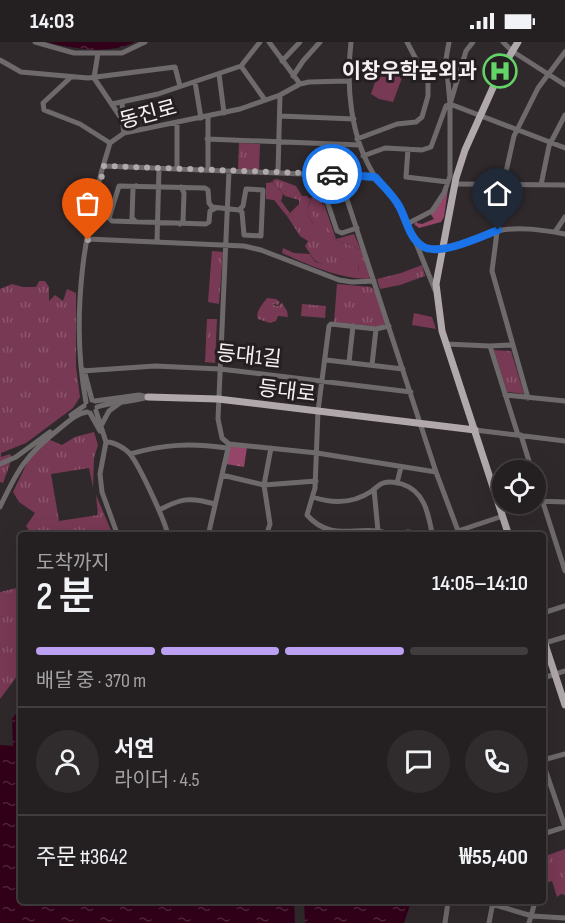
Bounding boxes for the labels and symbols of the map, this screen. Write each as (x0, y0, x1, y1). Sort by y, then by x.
hospital icon: 이창우학문외과 (482, 53, 518, 89)
place label: 이창우학문외과 (342, 59, 477, 84)
street label: 동진로 (117, 95, 179, 134)
courier (302, 144, 362, 204)
pin (472, 168, 523, 230)
pin (62, 178, 113, 240)
street label: 등대1길 (215, 341, 283, 372)
street label: 등대로 (257, 376, 317, 407)

